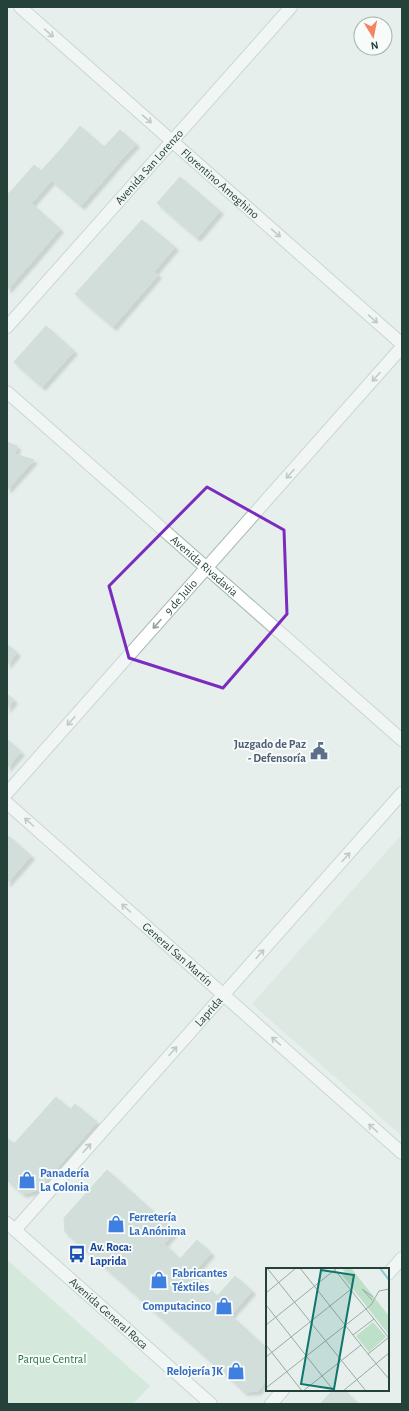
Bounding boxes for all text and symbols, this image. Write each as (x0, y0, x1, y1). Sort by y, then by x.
north arrow (353, 16, 393, 56)
one-way arrow (44, 28, 54, 37)
text: N (370, 39, 379, 51)
one-way arrow (141, 114, 152, 123)
street label: Avenida San Lorenzo (113, 127, 185, 207)
street label: Florentino Ameghino (179, 146, 262, 221)
one-way arrow (270, 228, 281, 237)
one-way arrow (368, 314, 378, 323)
one-way arrow (372, 371, 381, 381)
one-way arrow (285, 469, 295, 479)
street label: Avenida Rivadavia (168, 533, 241, 599)
street label: 9 de Julio (162, 577, 199, 617)
one-way arrow (153, 618, 162, 629)
one-way arrow (66, 716, 76, 726)
place label: Juzgado de Paz - Defensoría (234, 738, 306, 764)
public building icon: Juzgado de Paz - Defensoría (309, 741, 329, 761)
one-way arrow (24, 817, 34, 827)
one-way arrow (341, 852, 350, 862)
one-way arrow (121, 904, 131, 913)
street label: General San Martín (140, 920, 215, 988)
one-way arrow (255, 949, 264, 959)
street label: Laprida (192, 994, 225, 1029)
one-way arrow (270, 1037, 281, 1046)
one-way arrow (169, 1046, 178, 1057)
one-way arrow (368, 1123, 378, 1132)
one-way arrow (82, 1144, 91, 1154)
place label: Panadería La Colonia (40, 1167, 89, 1193)
shop icon: Panadería La Colonia (17, 1170, 37, 1190)
place label: Ferretería La Anónima (129, 1211, 186, 1237)
shop icon: Ferretería La Anónima (106, 1214, 126, 1234)
place label: Av. Roca: Laprida (90, 1241, 132, 1267)
bus stop icon: Av. Roca: Laprida (67, 1244, 87, 1264)
place label: Fabricantes Téxtiles (172, 1267, 228, 1293)
inset map (266, 1268, 389, 1391)
shop icon: Fabricantes Téxtiles (149, 1270, 169, 1290)
street label: Avenida General Roca (67, 1275, 151, 1351)
shop icon: Computacinco (214, 1296, 234, 1316)
place label: Computacinco (142, 1300, 211, 1312)
park label: Parque Central (18, 1353, 86, 1365)
shop icon: Relojería JK (226, 1361, 246, 1381)
place label: Relojería JK (167, 1365, 224, 1378)

